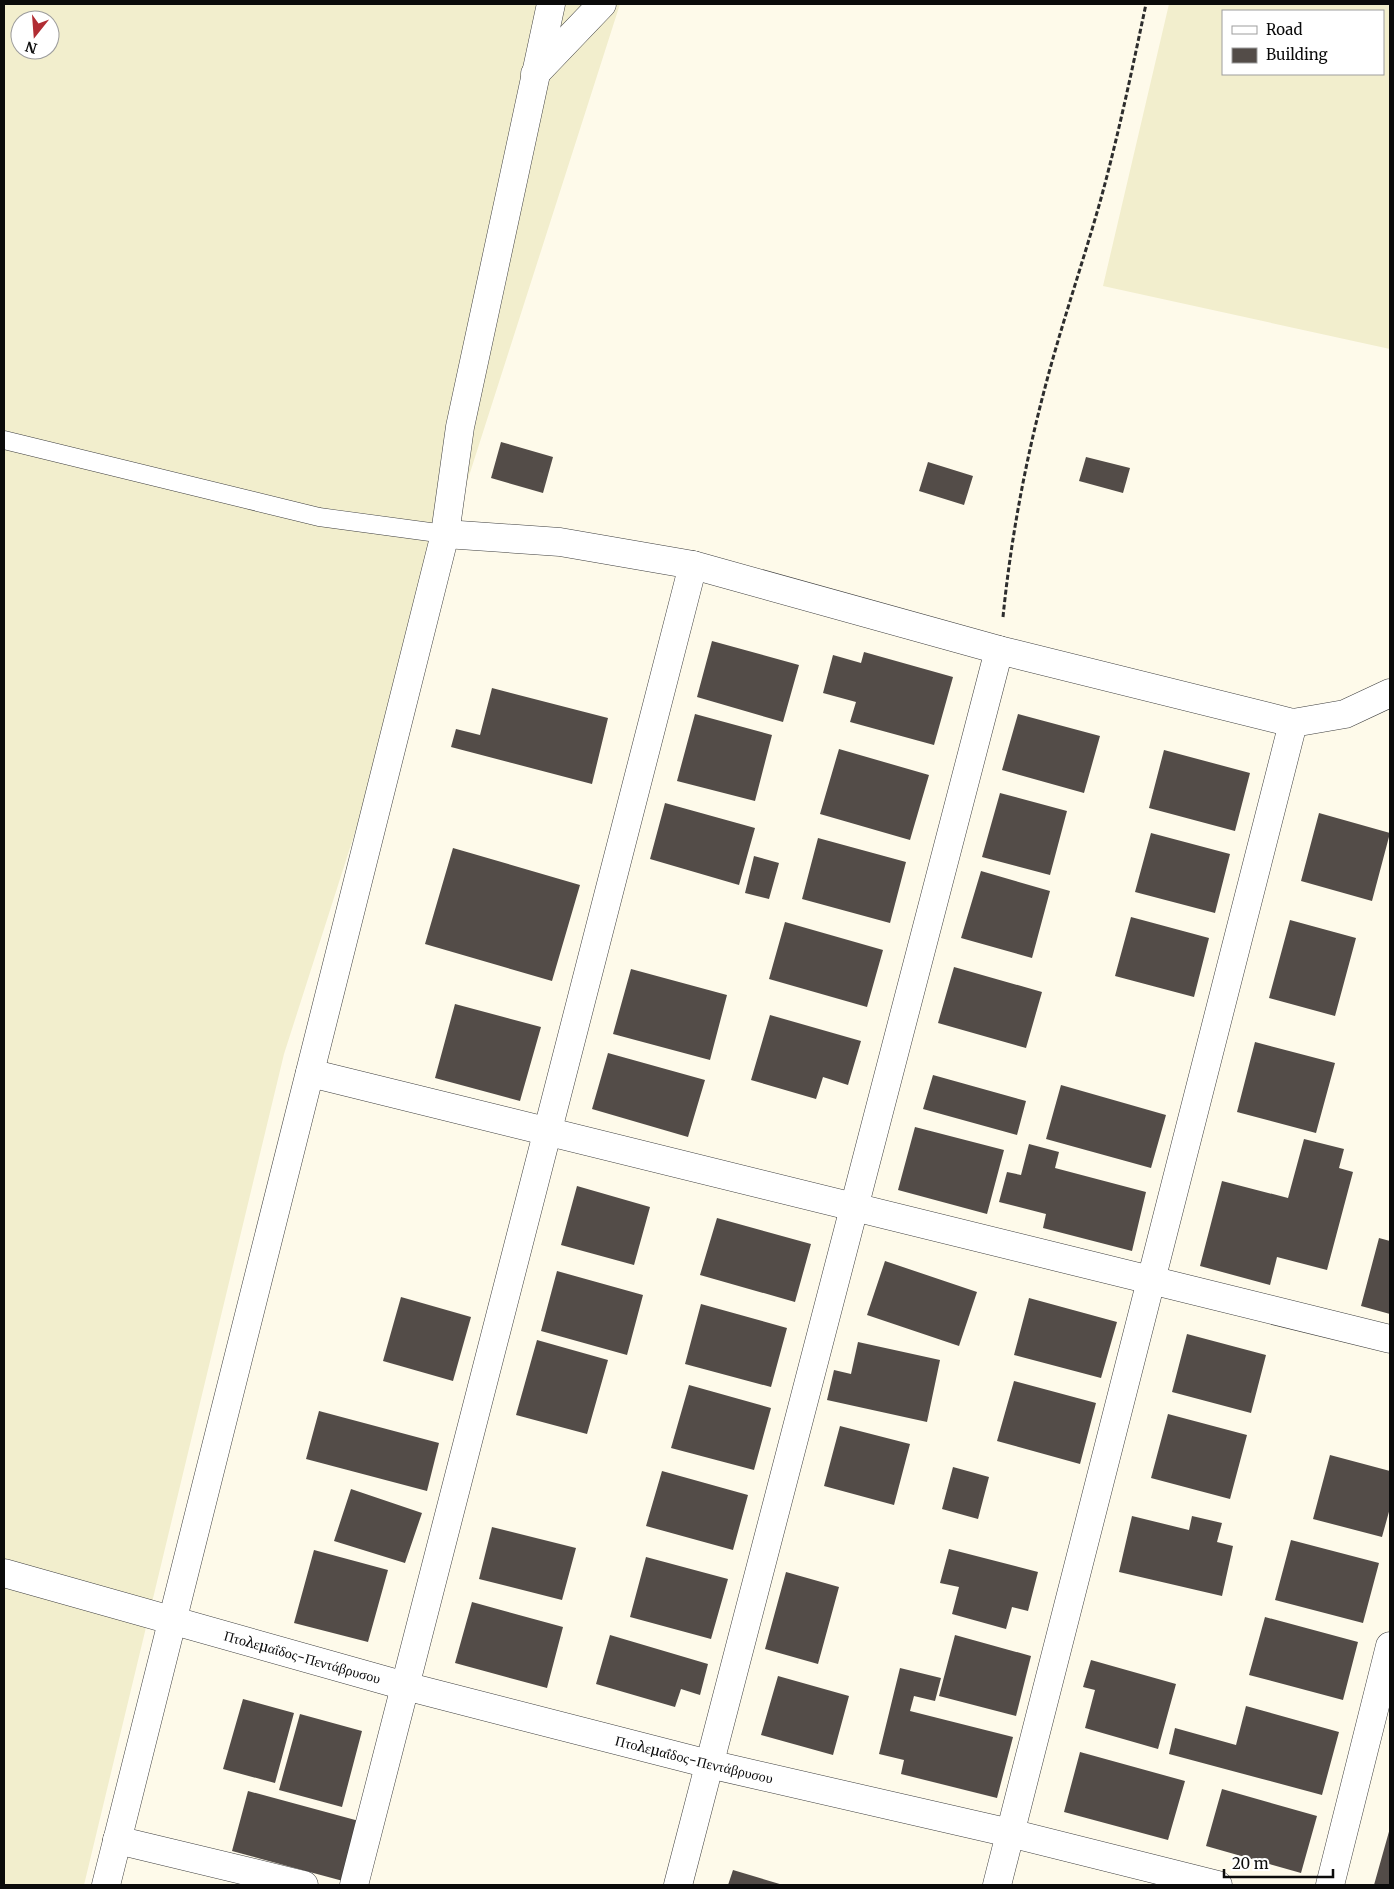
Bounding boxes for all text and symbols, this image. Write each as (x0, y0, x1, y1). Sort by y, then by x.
north arrow (10, 10, 60, 60)
legend (1222, 10, 1384, 75)
text: Road (1266, 20, 1302, 39)
text: N (23, 37, 39, 58)
text: Building (1266, 45, 1328, 64)
street label: Πτολεμαΐδος-Πεντάβρυσου (222, 1626, 383, 1688)
street label: Πτολεμαΐδος-Πεντάβρυσου (613, 1731, 775, 1787)
scale bar (1224, 1846, 1333, 1878)
text: 20 m (1232, 1854, 1269, 1873)

